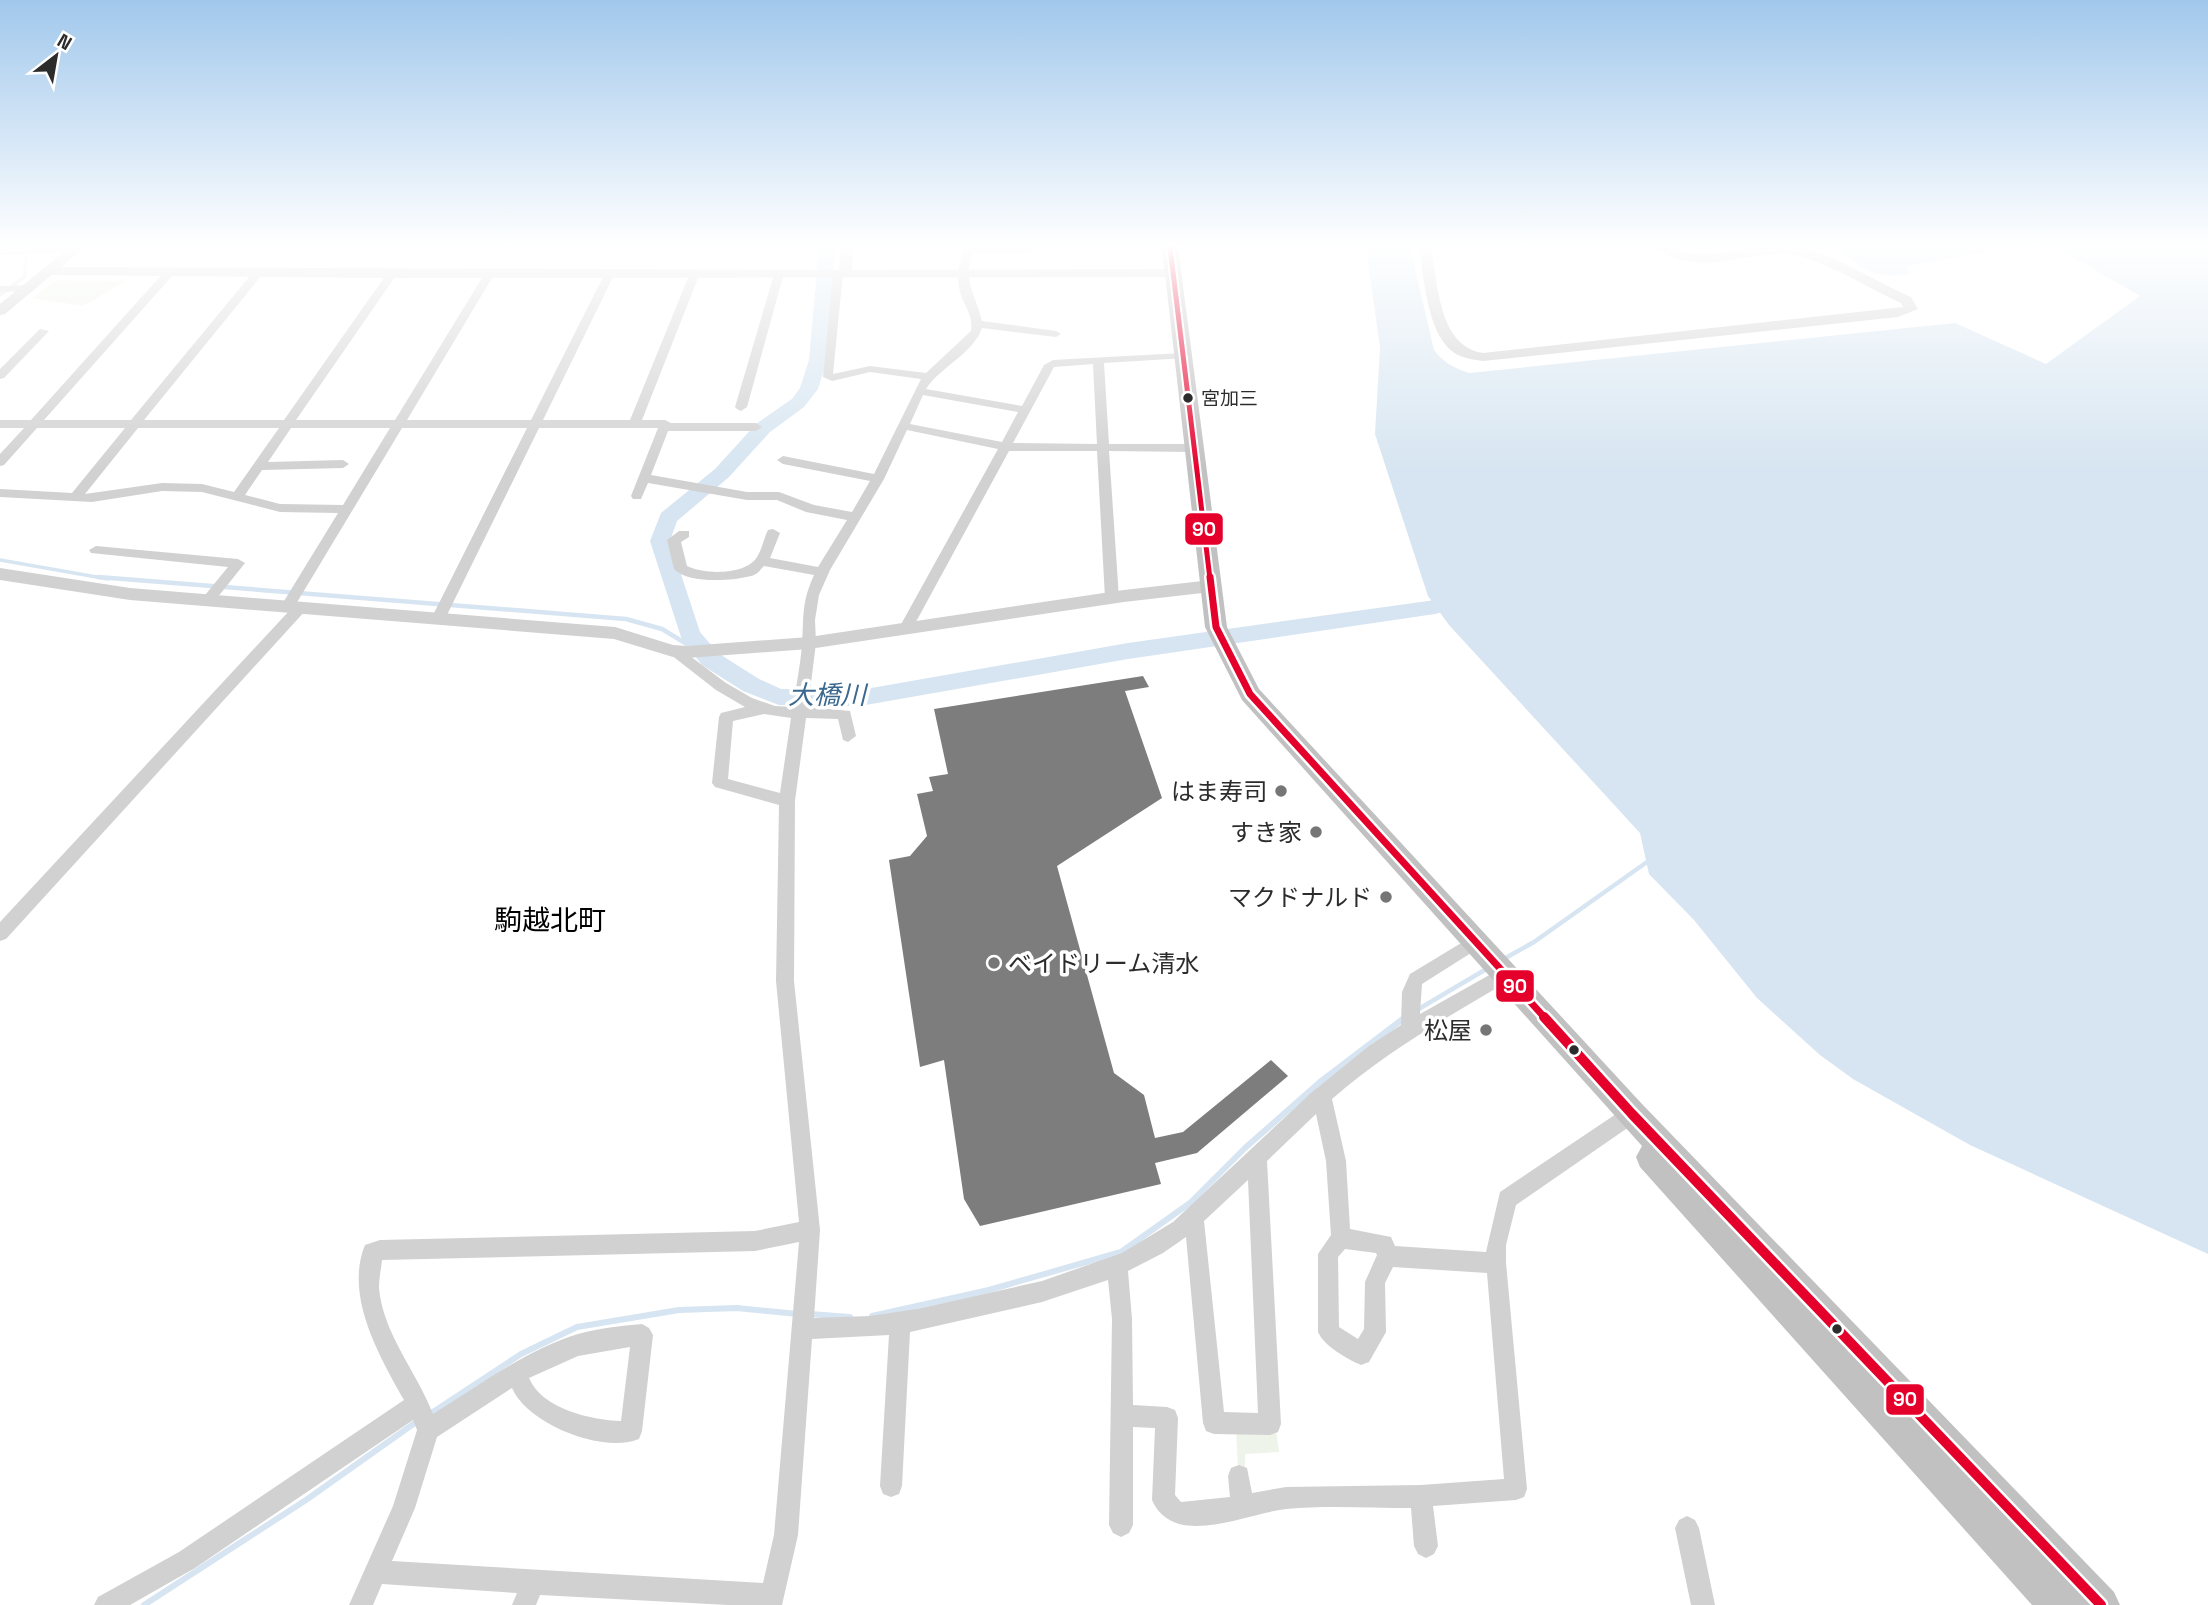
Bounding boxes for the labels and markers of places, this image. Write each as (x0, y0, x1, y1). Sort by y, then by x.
place label: 宮加三 (1201, 386, 1258, 411)
marker: 宮加三 (1181, 391, 1195, 405)
place label: はま寿司 (1171, 776, 1267, 807)
marker: はま寿司 (1273, 783, 1289, 799)
place label: すき家 (1230, 817, 1302, 848)
marker: すき家 (1308, 824, 1324, 840)
place label: マクドナルド (1228, 882, 1372, 913)
marker: マクドナルド (1378, 889, 1394, 905)
place label: ベイドリーム清水 (1008, 948, 1199, 979)
marker: ベイドリーム清水 (986, 955, 1002, 971)
place label: 松屋 (1424, 1015, 1472, 1046)
marker: 松屋 (1478, 1022, 1494, 1038)
unlabelled marker (1567, 1043, 1581, 1057)
unlabelled marker (1830, 1322, 1844, 1336)

